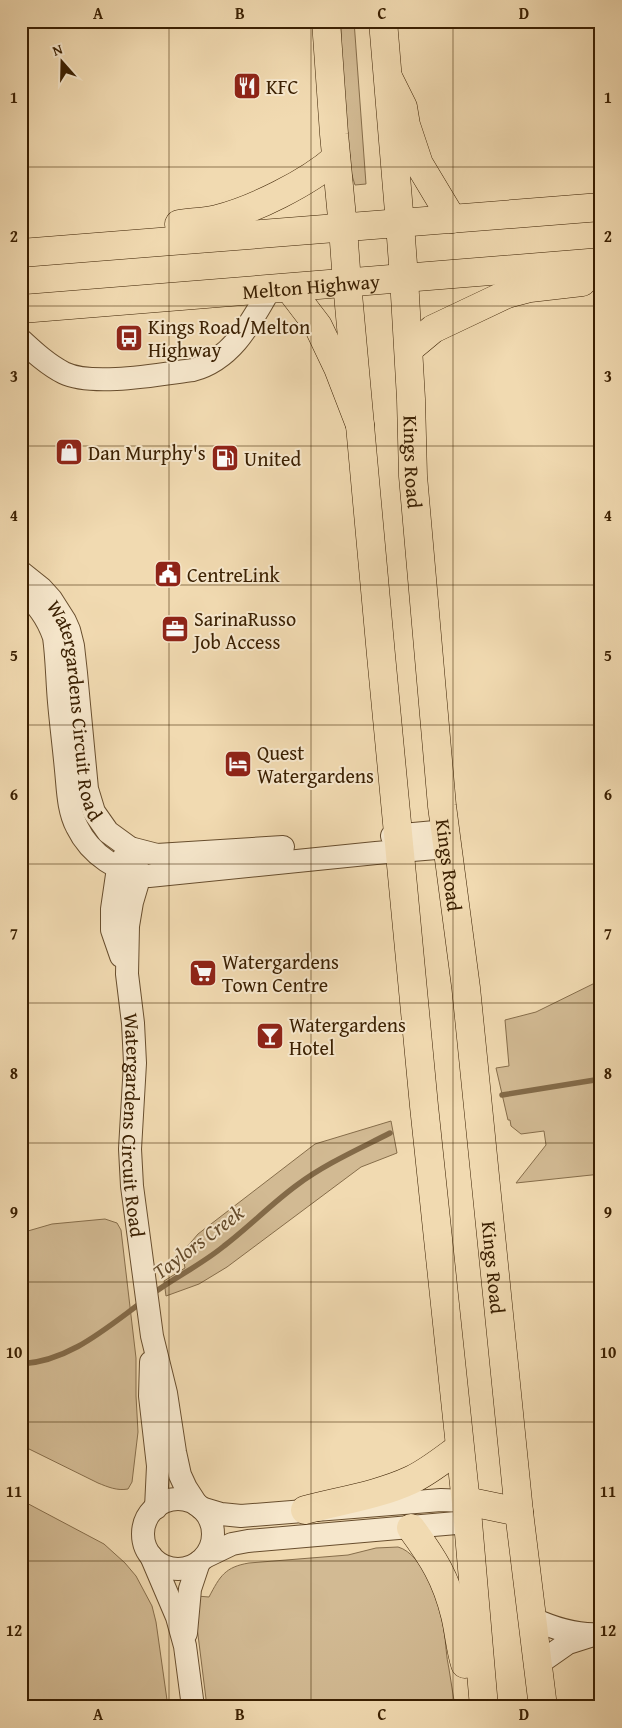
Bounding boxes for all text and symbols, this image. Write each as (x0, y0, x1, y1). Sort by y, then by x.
text: A (93, 1, 104, 25)
text: B (235, 1, 245, 25)
text: C (377, 1, 387, 25)
text: D (519, 1, 529, 25)
north arrow (38, 38, 88, 88)
text: N (50, 39, 66, 61)
restaurant icon: KFC (232, 71, 262, 101)
place label: KFC (266, 72, 299, 101)
text: 1 (10, 85, 18, 109)
text: 1 (604, 85, 612, 109)
text: 2 (10, 224, 18, 248)
text: 2 (604, 224, 612, 248)
street label: Melton Highway (241, 265, 381, 306)
place label: Kings Road/Melton Highway (148, 312, 310, 364)
bus stop icon: Kings Road/Melton Highway (114, 323, 144, 353)
text: 3 (10, 364, 18, 388)
text: 3 (604, 364, 612, 388)
street label: Kings Road (397, 415, 430, 510)
shop icon: Dan Murphy's (54, 437, 84, 467)
place label: Dan Murphy's (88, 438, 206, 467)
fuel station icon: United (210, 443, 240, 473)
place label: United (244, 444, 301, 473)
text: 4 (10, 503, 18, 527)
text: 4 (604, 503, 612, 527)
public building icon: CentreLink (153, 559, 183, 589)
place label: CentreLink (187, 560, 280, 589)
street label: Watergardens Circuit Road (40, 594, 110, 827)
place label: SarinaRusso Job Access (191, 604, 296, 656)
office icon: SarinaRusso Job Access (160, 614, 190, 644)
text: 5 (10, 643, 18, 667)
text: 5 (604, 643, 612, 667)
place label: Quest Watergardens (257, 738, 374, 790)
hotel icon: Quest Watergardens (223, 749, 253, 779)
text: 6 (10, 782, 18, 806)
text: 6 (604, 782, 612, 806)
street label: Kings Road (429, 817, 470, 913)
text: 7 (10, 921, 18, 945)
text: 7 (604, 921, 612, 945)
place label: Watergardens Town Centre (222, 947, 339, 999)
supermarket icon: Watergardens Town Centre (188, 958, 218, 988)
place label: Watergardens Hotel (289, 1010, 406, 1062)
street label: Watergardens Circuit Road (115, 1011, 153, 1239)
bar icon: Watergardens Hotel (255, 1021, 285, 1051)
text: 8 (10, 1061, 18, 1085)
text: 8 (604, 1061, 612, 1085)
water label: Taylors Creek (146, 1197, 251, 1287)
text: 9 (10, 1200, 18, 1224)
text: 9 (604, 1200, 612, 1224)
street label: Kings Road (475, 1220, 513, 1315)
text: 10 (6, 1340, 22, 1364)
text: 10 (600, 1340, 616, 1364)
text: 11 (6, 1479, 22, 1503)
text: 11 (600, 1479, 616, 1503)
text: 12 (6, 1618, 22, 1642)
text: 12 (600, 1618, 616, 1642)
text: A (93, 1702, 104, 1726)
text: B (235, 1702, 245, 1726)
text: C (377, 1702, 387, 1726)
text: D (519, 1702, 529, 1726)

